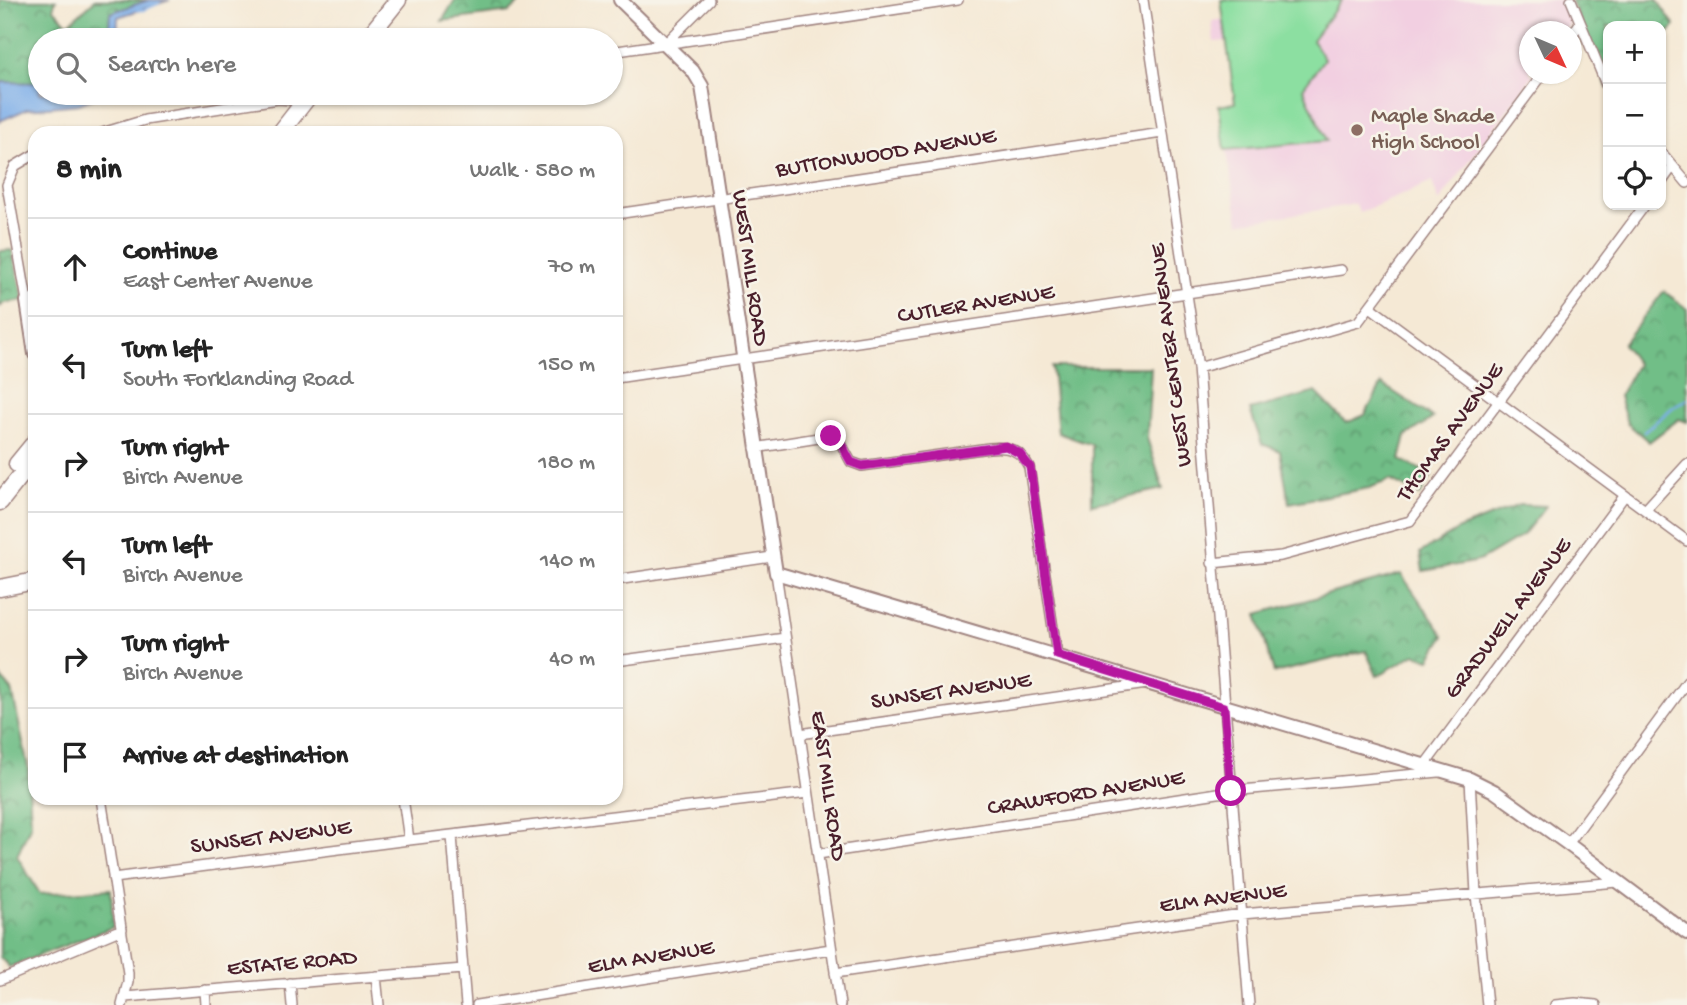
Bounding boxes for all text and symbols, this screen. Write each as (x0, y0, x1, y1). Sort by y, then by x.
north arrow (1519, 21, 1582, 84)
map controls (1603, 21, 1666, 210)
button: + (1603, 21, 1666, 84)
search box (28, 28, 623, 105)
icon: search (52, 48, 90, 86)
text: Search here (108, 51, 236, 82)
button: − (1603, 84, 1666, 147)
place label: Maple Shade High School (1371, 104, 1496, 157)
marker: Maple Shade High School (1349, 122, 1365, 138)
street label: BUTTONWOOD AVENUE (773, 123, 1000, 185)
button: locate (1603, 147, 1666, 210)
text: 8 min (56, 154, 122, 189)
text: Walk · 580 m (470, 158, 595, 185)
street label: WEST MILL ROAD (725, 188, 773, 349)
text: Continue (123, 238, 217, 269)
street label: WEST CENTER AVENUE (1145, 240, 1199, 468)
icon: ahead (56, 248, 94, 286)
text: 70 m (548, 254, 595, 281)
text: East Center Avenue (123, 269, 313, 296)
street label: CUTLER AVENUE (896, 279, 1058, 331)
text: Turn left (123, 336, 211, 367)
icon: left (56, 346, 94, 384)
text: 150 m (539, 352, 595, 379)
street label: THOMAS AVENUE (1390, 357, 1511, 509)
text: South Forklanding Road (123, 367, 353, 394)
route end (815, 420, 846, 451)
text: Turn right (123, 434, 227, 465)
icon: right (56, 444, 94, 482)
text: 180 m (538, 450, 595, 477)
text: Birch Avenue (123, 465, 243, 492)
text: Turn left (123, 532, 211, 563)
street label: GRADWELL AVENUE (1440, 532, 1579, 705)
icon: left (56, 542, 94, 580)
text: 140 m (540, 548, 595, 575)
text: Birch Avenue (123, 563, 243, 590)
text: Turn right (123, 630, 227, 661)
icon: right (56, 640, 94, 678)
text: 40 m (549, 646, 595, 673)
text: Birch Avenue (123, 661, 243, 688)
street label: SUNSET AVENUE (869, 667, 1035, 717)
street label: EAST MILL ROAD (803, 709, 851, 864)
icon: arrive (56, 738, 94, 776)
text: Arrive at destination (123, 742, 348, 773)
street label: CRAWFORD AVENUE (986, 765, 1188, 823)
route start (1215, 775, 1246, 806)
street label: SUNSET AVENUE (189, 815, 354, 861)
street label: ELM AVENUE (1158, 878, 1290, 920)
street label: ELM AVENUE (586, 934, 718, 981)
street label: ESTATE ROAD (226, 945, 359, 983)

